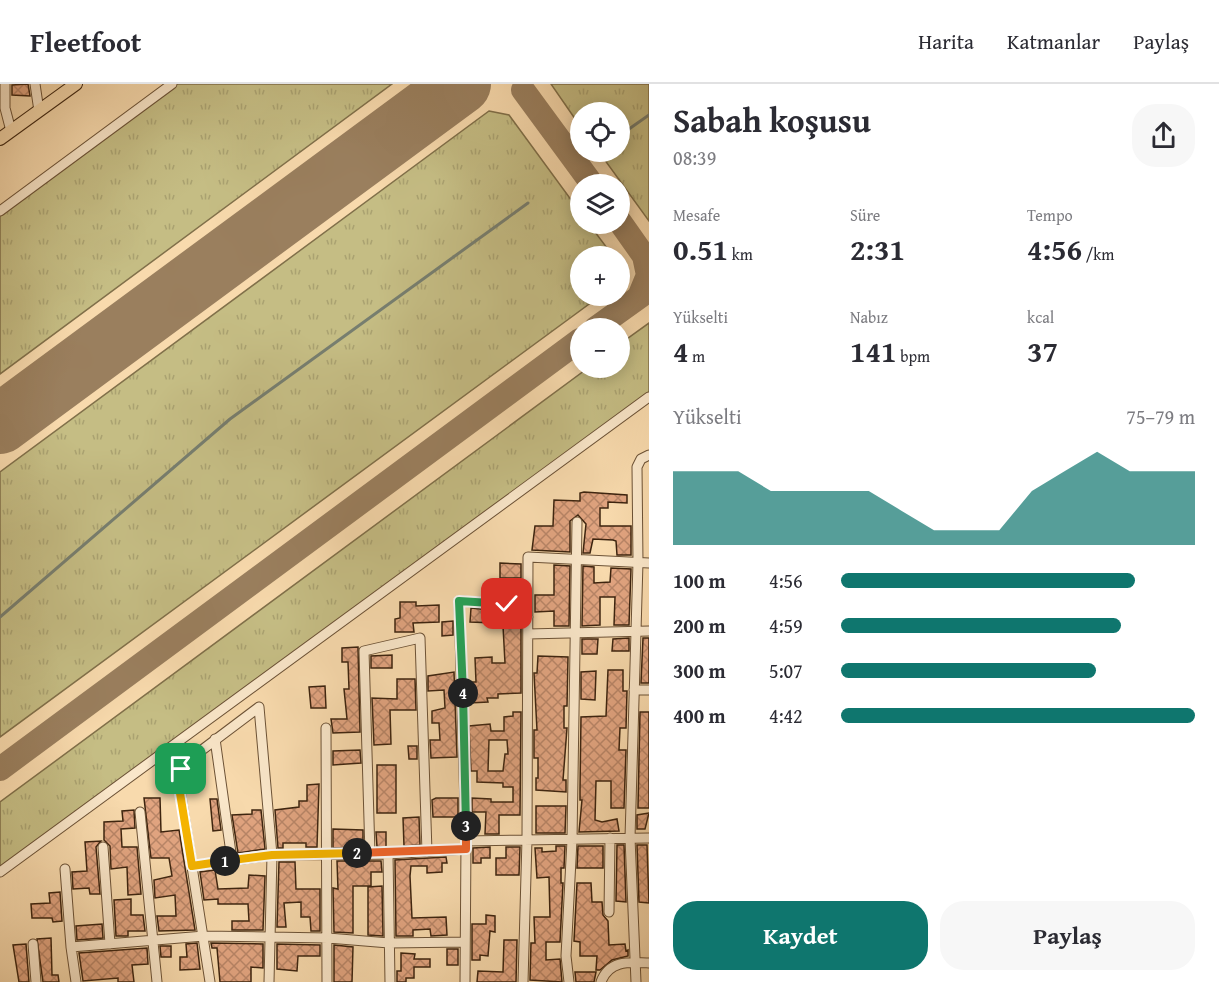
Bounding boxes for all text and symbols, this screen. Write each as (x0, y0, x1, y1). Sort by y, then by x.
text: Fleetfoot (30, 21, 141, 62)
text: Harita (918, 26, 974, 57)
text: Katmanlar (1007, 26, 1100, 57)
text: Paylaş (1133, 26, 1189, 57)
text: Sabah koşusu (673, 96, 871, 144)
map controls (570, 102, 630, 378)
button: locate (570, 102, 630, 162)
button: share (1132, 104, 1195, 167)
text: 08:39 (673, 143, 716, 172)
button: layers (570, 174, 630, 234)
text: Mesafe (673, 203, 720, 227)
text: Süre (850, 203, 880, 227)
text: Tempo (1027, 203, 1073, 227)
text: 0.51 (673, 227, 728, 271)
text: 2:31 (850, 227, 905, 271)
text: 4:56 (1027, 227, 1082, 271)
text: km (728, 242, 753, 266)
text: /km (1082, 242, 1114, 266)
button: + (570, 246, 630, 306)
text: Yükselti (673, 305, 728, 329)
text: Nabız (850, 305, 888, 329)
text: kcal (1027, 305, 1054, 329)
button: − (570, 318, 630, 378)
text: 4 (673, 329, 689, 373)
text: 141 (850, 329, 897, 373)
text: 37 (1027, 329, 1058, 373)
text: m (689, 344, 705, 368)
text: bpm (897, 344, 930, 368)
text: Yükselti (673, 402, 742, 431)
text: 75–79 m (1126, 402, 1195, 431)
text: 100 m (673, 566, 726, 595)
text: 4:56 (769, 566, 803, 595)
pin (481, 578, 532, 629)
icon: check (490, 587, 523, 620)
text: 200 m (673, 611, 726, 640)
text: 4:59 (769, 611, 803, 640)
text: 300 m (673, 656, 726, 685)
text: 5:07 (769, 656, 803, 685)
pin: 4 (448, 678, 478, 708)
text: 4 (459, 681, 467, 705)
text: 400 m (673, 701, 726, 730)
text: 4:42 (769, 701, 803, 730)
pin (155, 743, 206, 794)
icon: arrive (164, 752, 197, 785)
pin: 3 (451, 811, 481, 841)
text: 3 (462, 814, 470, 838)
pin: 2 (342, 838, 372, 868)
text: 2 (353, 841, 361, 865)
pin: 1 (210, 846, 240, 876)
text: 1 (221, 849, 229, 873)
button: Kaydet (673, 901, 928, 970)
button: Paylaş (940, 901, 1195, 970)

